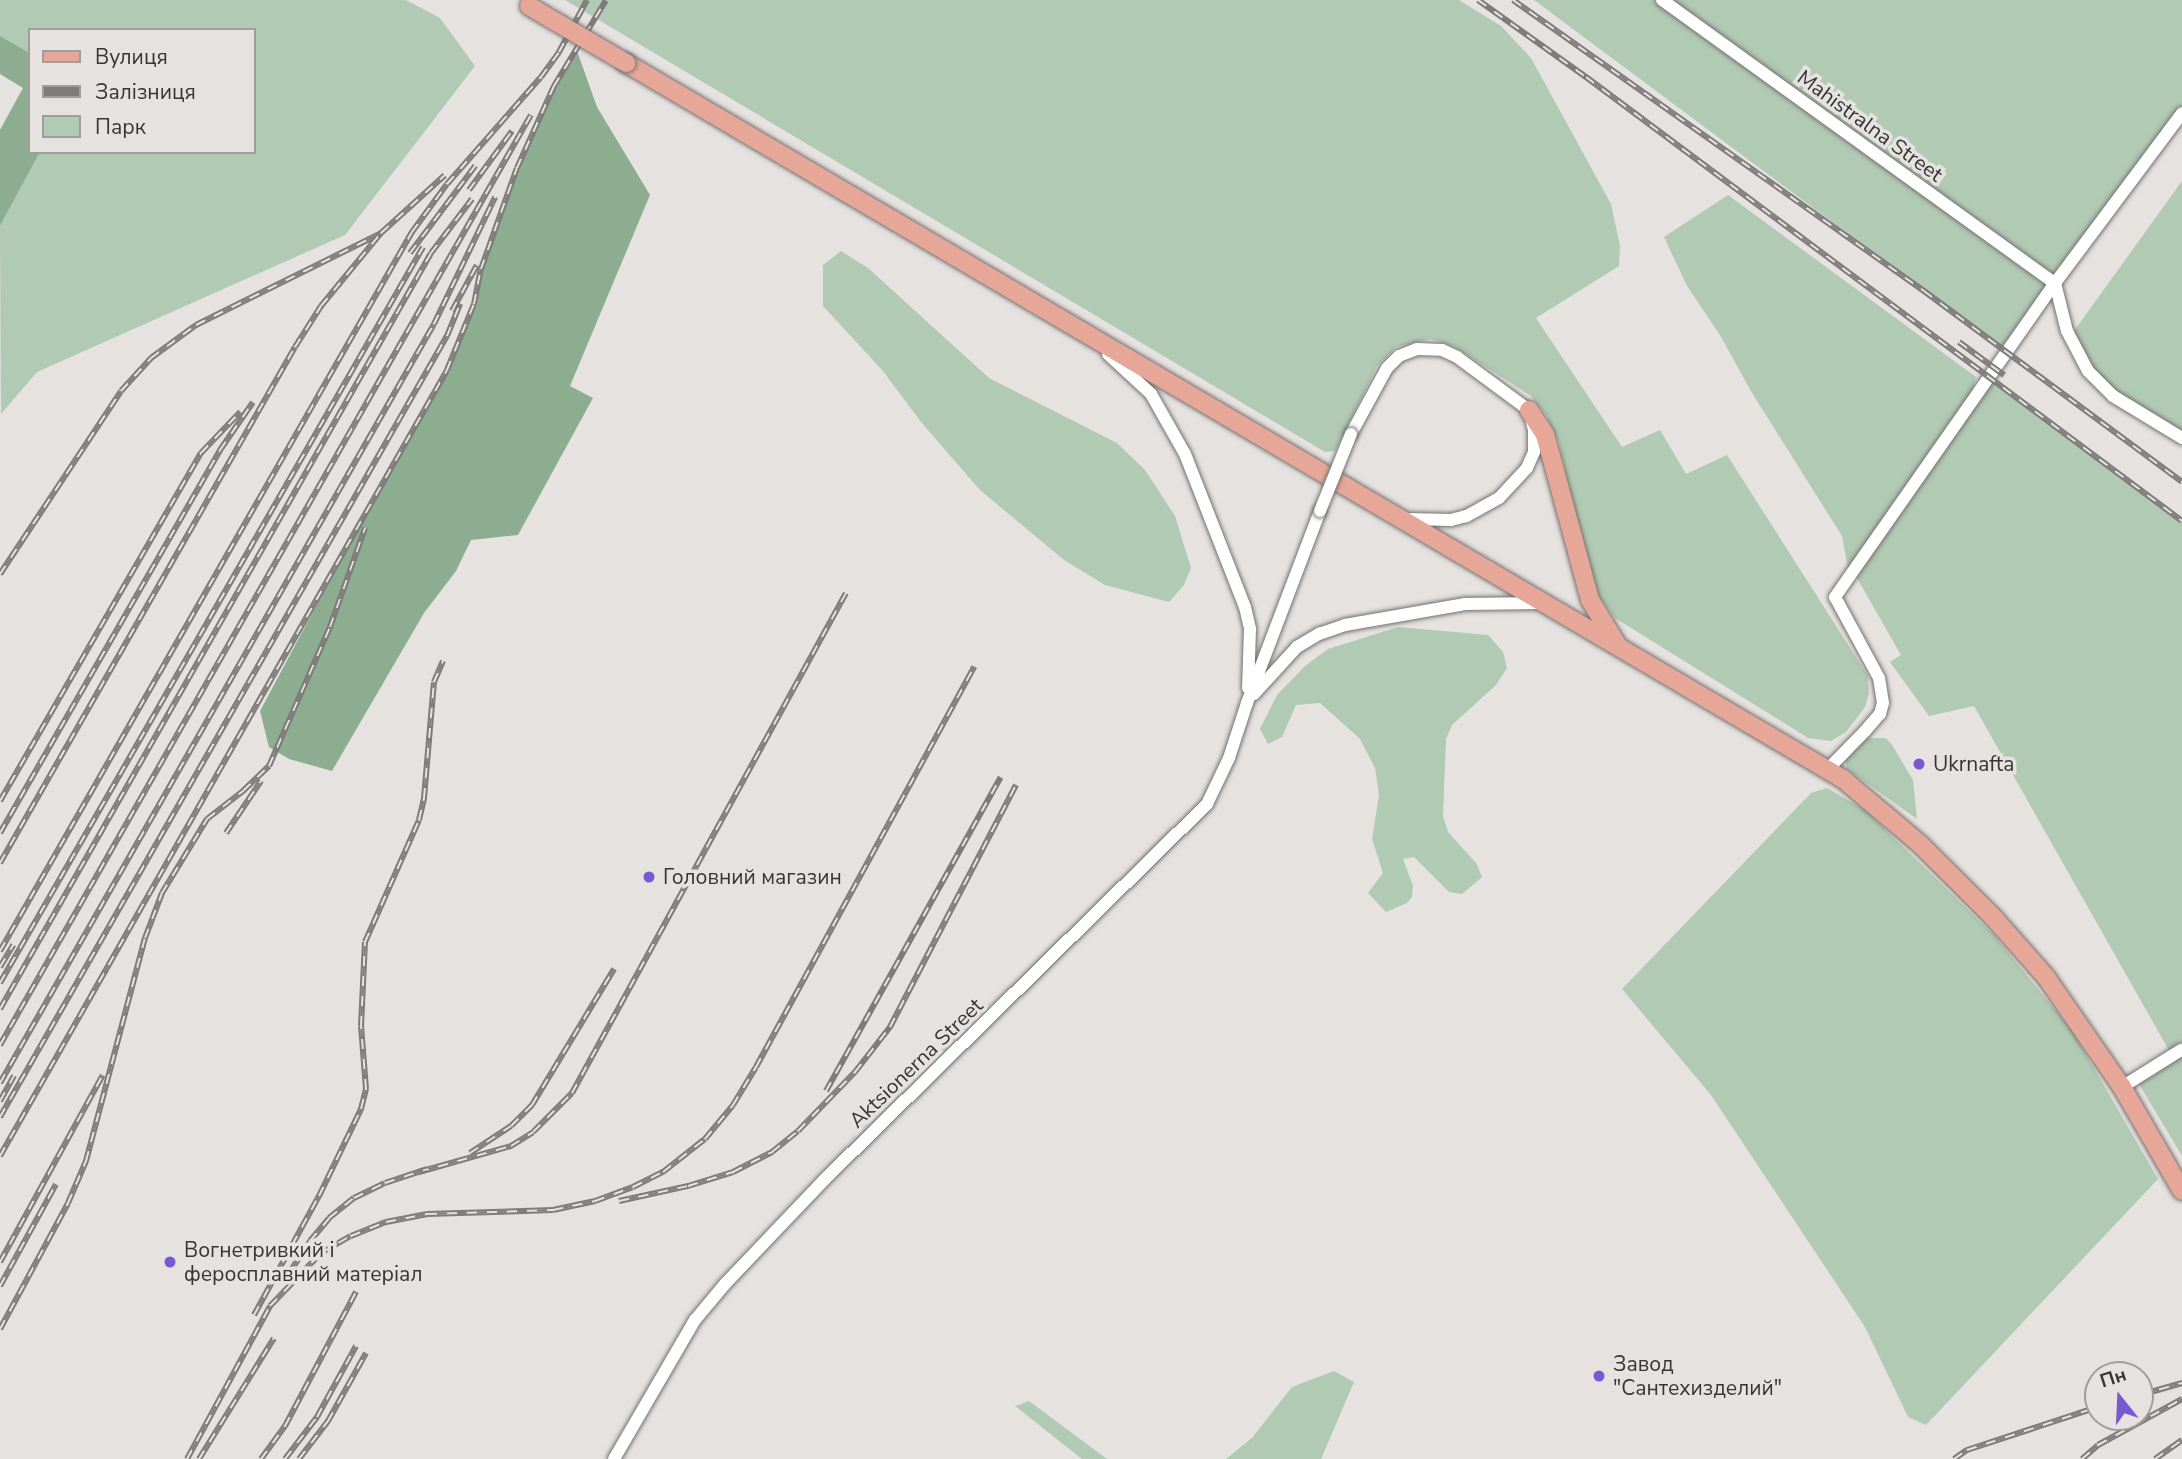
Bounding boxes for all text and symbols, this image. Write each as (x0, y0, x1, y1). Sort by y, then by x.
legend (28, 28, 256, 154)
text: Вулиця (95, 43, 168, 71)
street label: Mahistralna Street (1792, 65, 1948, 187)
text: Залізниця (95, 78, 196, 106)
text: Парк (95, 113, 146, 141)
place label: Ukrnafta (1933, 751, 2014, 777)
marker: Ukrnafta (1911, 756, 1927, 772)
place label: Головний магазин (663, 864, 842, 890)
marker: Головний магазин (641, 869, 657, 885)
street label: Aktsionerna Street (844, 993, 988, 1133)
place label: Вогнетривкий і феросплавний матеріал (184, 1237, 422, 1287)
marker: Вогнетривкий і феросплавний матеріал (162, 1254, 178, 1270)
place label: Завод "Сантехизделий" (1613, 1351, 1782, 1401)
north arrow (2084, 1361, 2154, 1431)
text: Пн (2097, 1362, 2130, 1394)
marker: Завод "Сантехизделий" (1591, 1368, 1607, 1384)

